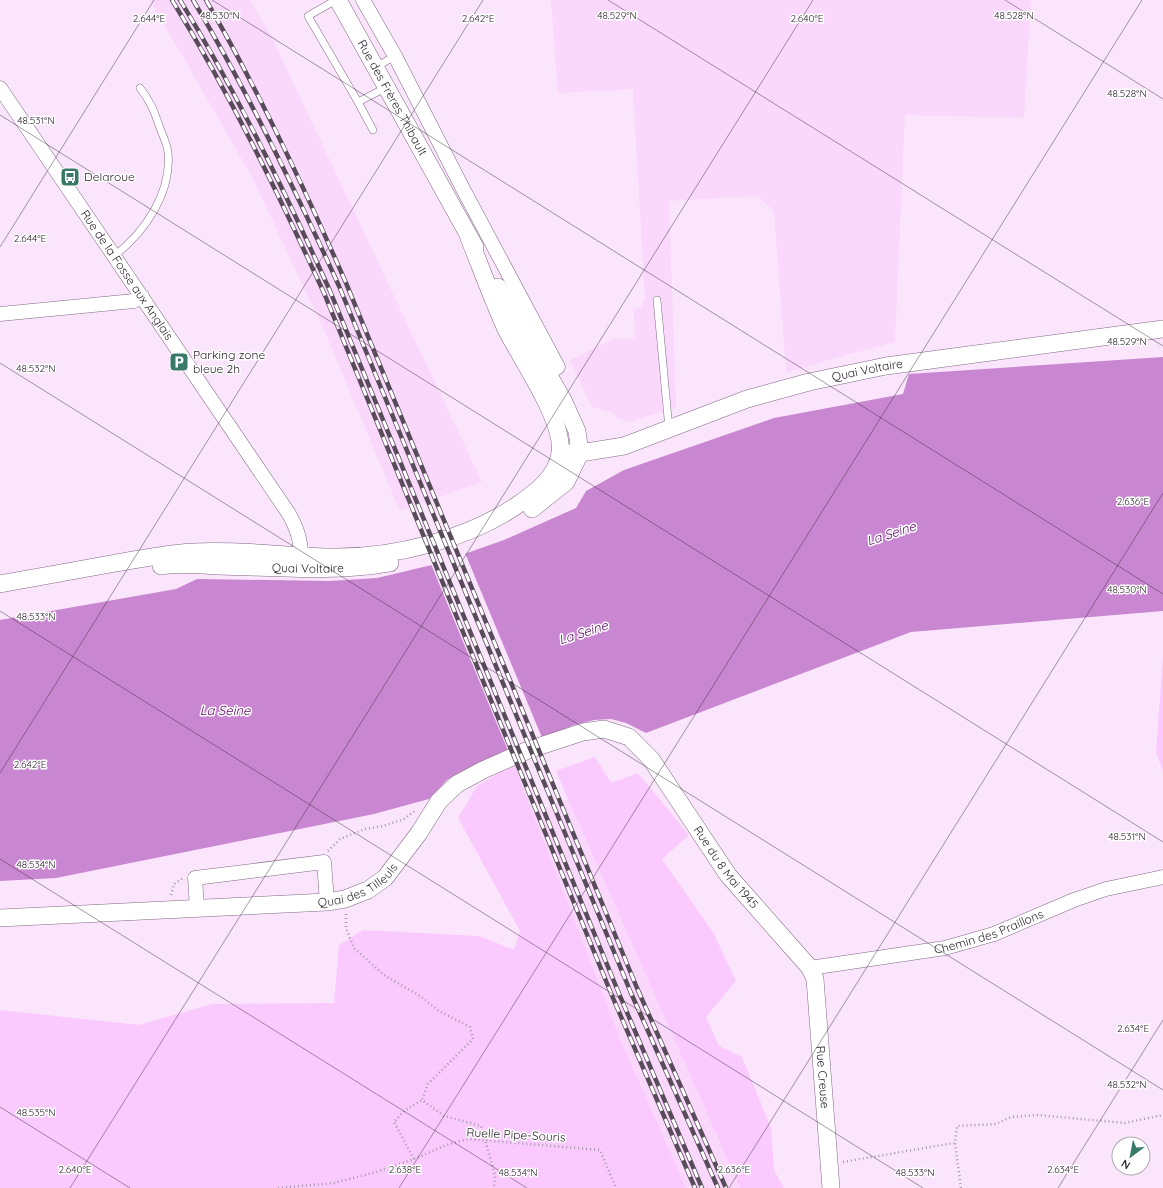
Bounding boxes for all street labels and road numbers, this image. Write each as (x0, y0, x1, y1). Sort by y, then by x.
street label: Rue des Frères Thibault (355, 37, 431, 158)
street label: Rue de la Fosse aux Anglais (78, 207, 177, 343)
street label: Quai Voltaire (830, 356, 904, 384)
street label: Quai Voltaire (272, 560, 344, 576)
street label: Rue du 8 Mai 1945 (691, 823, 762, 911)
street label: Quai des Tilleuls (317, 860, 401, 909)
street label: Chemin des Praillons (933, 906, 1046, 957)
street label: Rue Creuse (813, 1045, 833, 1109)
street label: Ruelle Pipe-Souris (466, 1124, 566, 1145)

